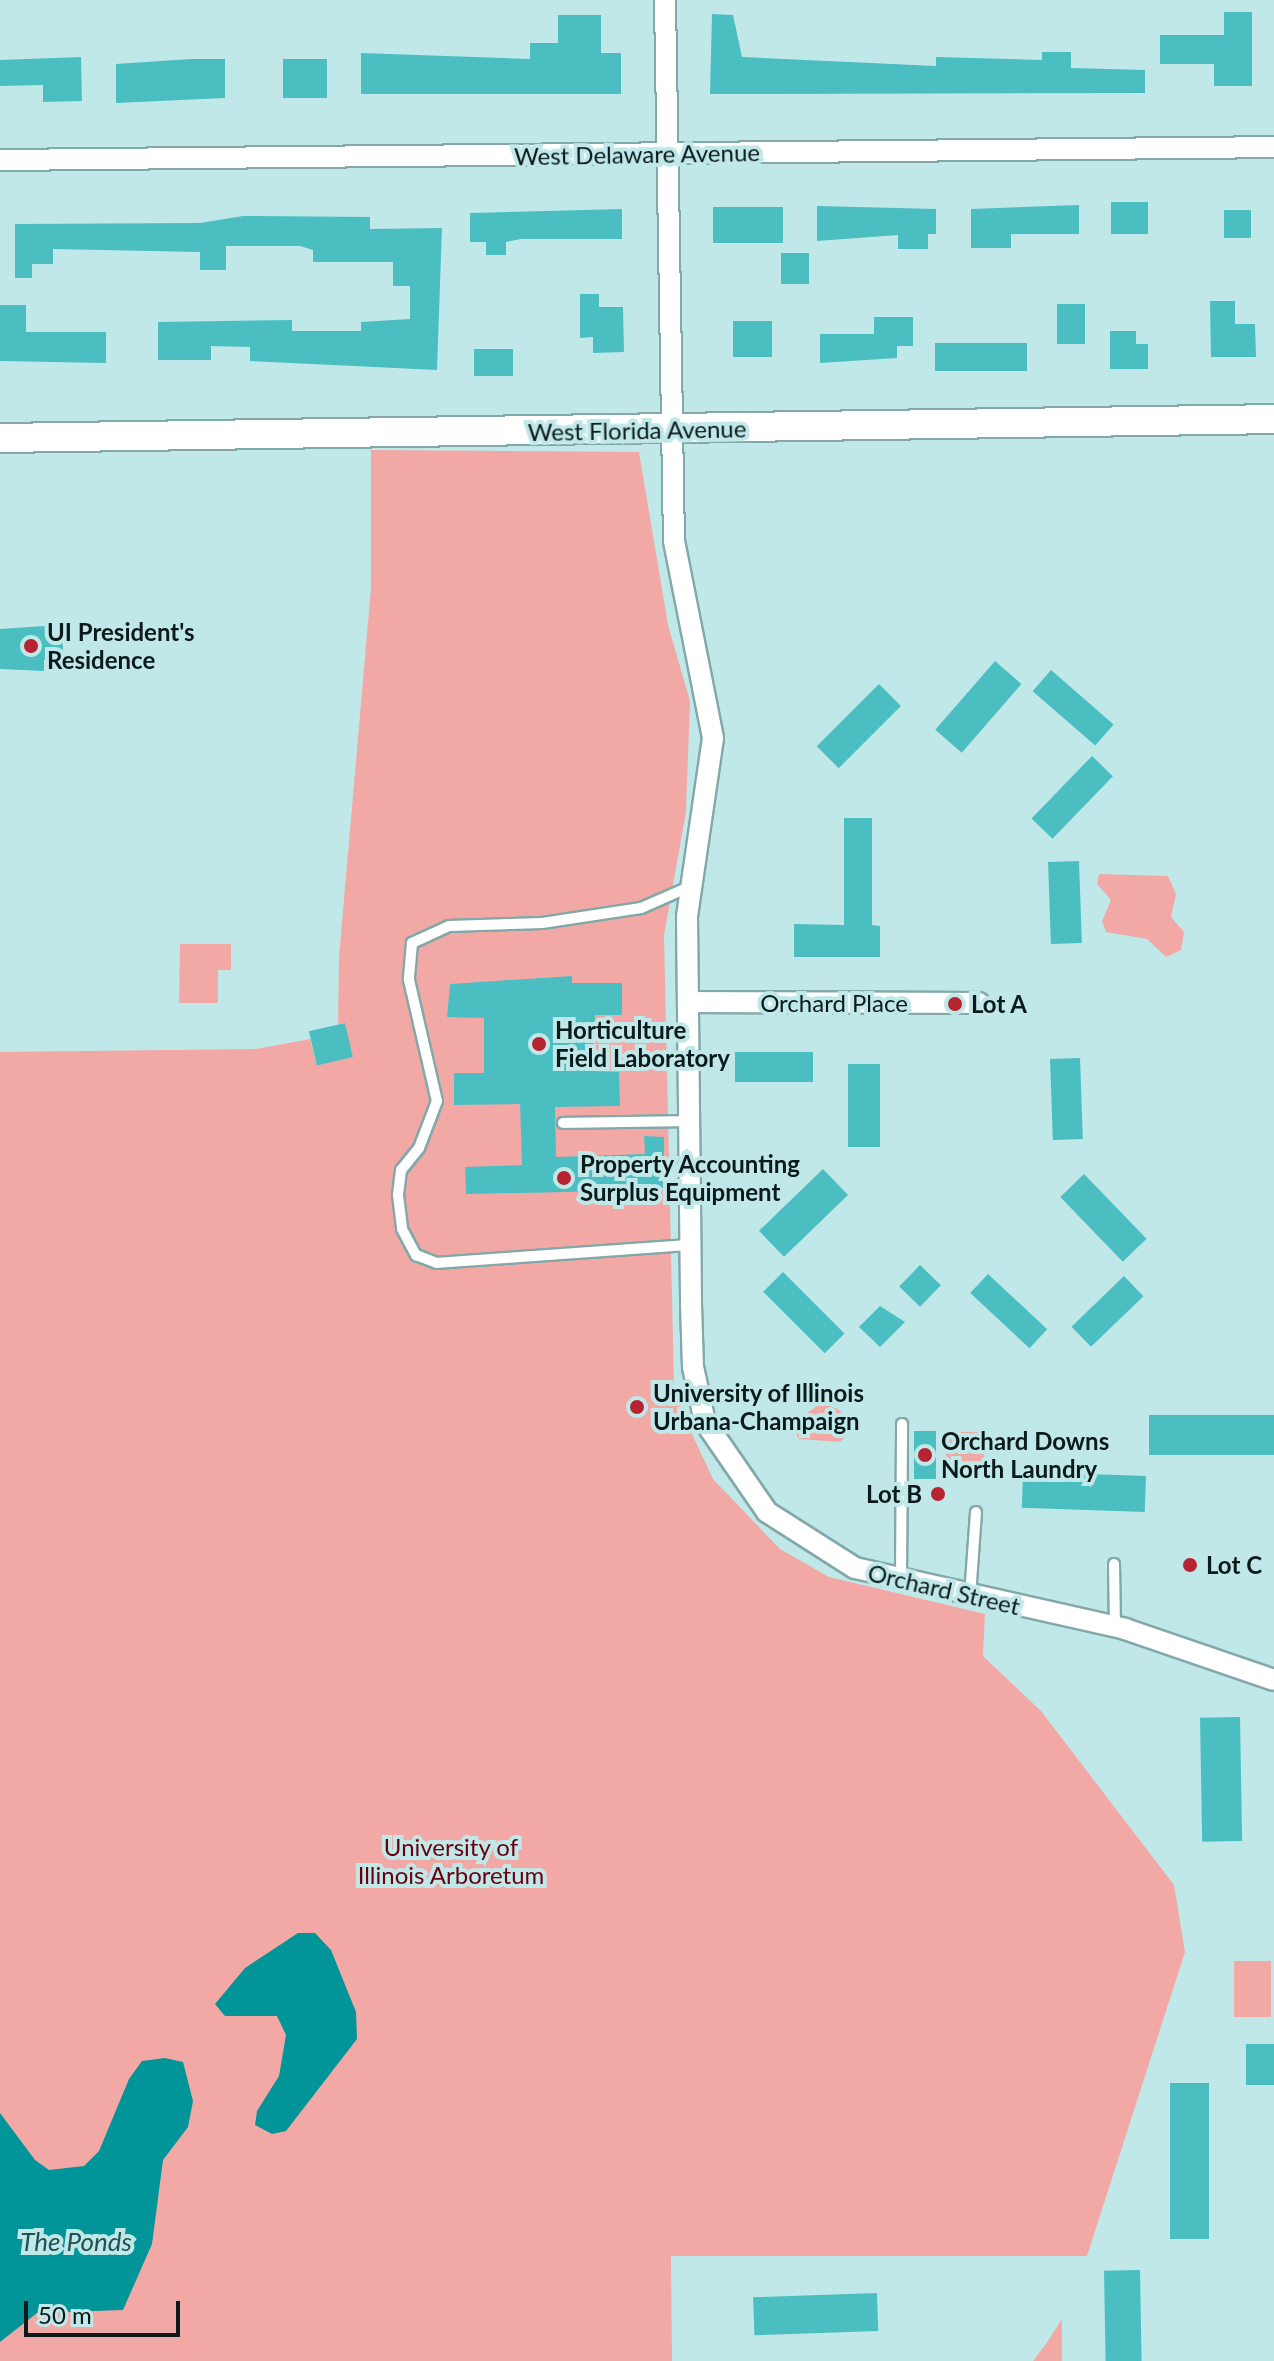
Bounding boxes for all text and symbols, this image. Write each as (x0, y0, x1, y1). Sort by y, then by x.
street label: West Delaware Avenue (513, 137, 761, 171)
street label: West Florida Avenue (527, 414, 747, 446)
place label: UI President's Residence (47, 618, 195, 674)
marker: UI President's Residence (22, 637, 40, 655)
street label: Orchard Place (760, 989, 908, 1017)
place label: Lot A (971, 990, 1028, 1018)
marker: Lot A (946, 995, 964, 1013)
place label: Horticulture Field Laboratory (555, 1016, 730, 1072)
marker: Horticulture Field Laboratory (530, 1035, 548, 1053)
place label: Property Accounting Surplus Equipment (580, 1150, 801, 1206)
marker: Property Accounting Surplus Equipment (555, 1169, 573, 1187)
place label: University of Illinois Urbana-Champaign (653, 1379, 865, 1435)
marker: University of Illinois Urbana-Champaign (628, 1398, 646, 1416)
place label: Orchard Downs North Laundry (941, 1427, 1109, 1483)
marker: Orchard Downs North Laundry (916, 1446, 934, 1464)
place label: Lot B (866, 1480, 922, 1508)
marker: Lot B (929, 1485, 947, 1503)
place label: Lot C (1206, 1551, 1262, 1579)
marker: Lot C (1181, 1556, 1199, 1574)
street label: Orchard Street (865, 1558, 1023, 1620)
park label: University of Illinois Arboretum (357, 1833, 545, 1889)
water label: The Ponds (20, 2226, 132, 2258)
scale bar (28, 2285, 184, 2335)
text: 50 m (38, 2300, 92, 2329)

